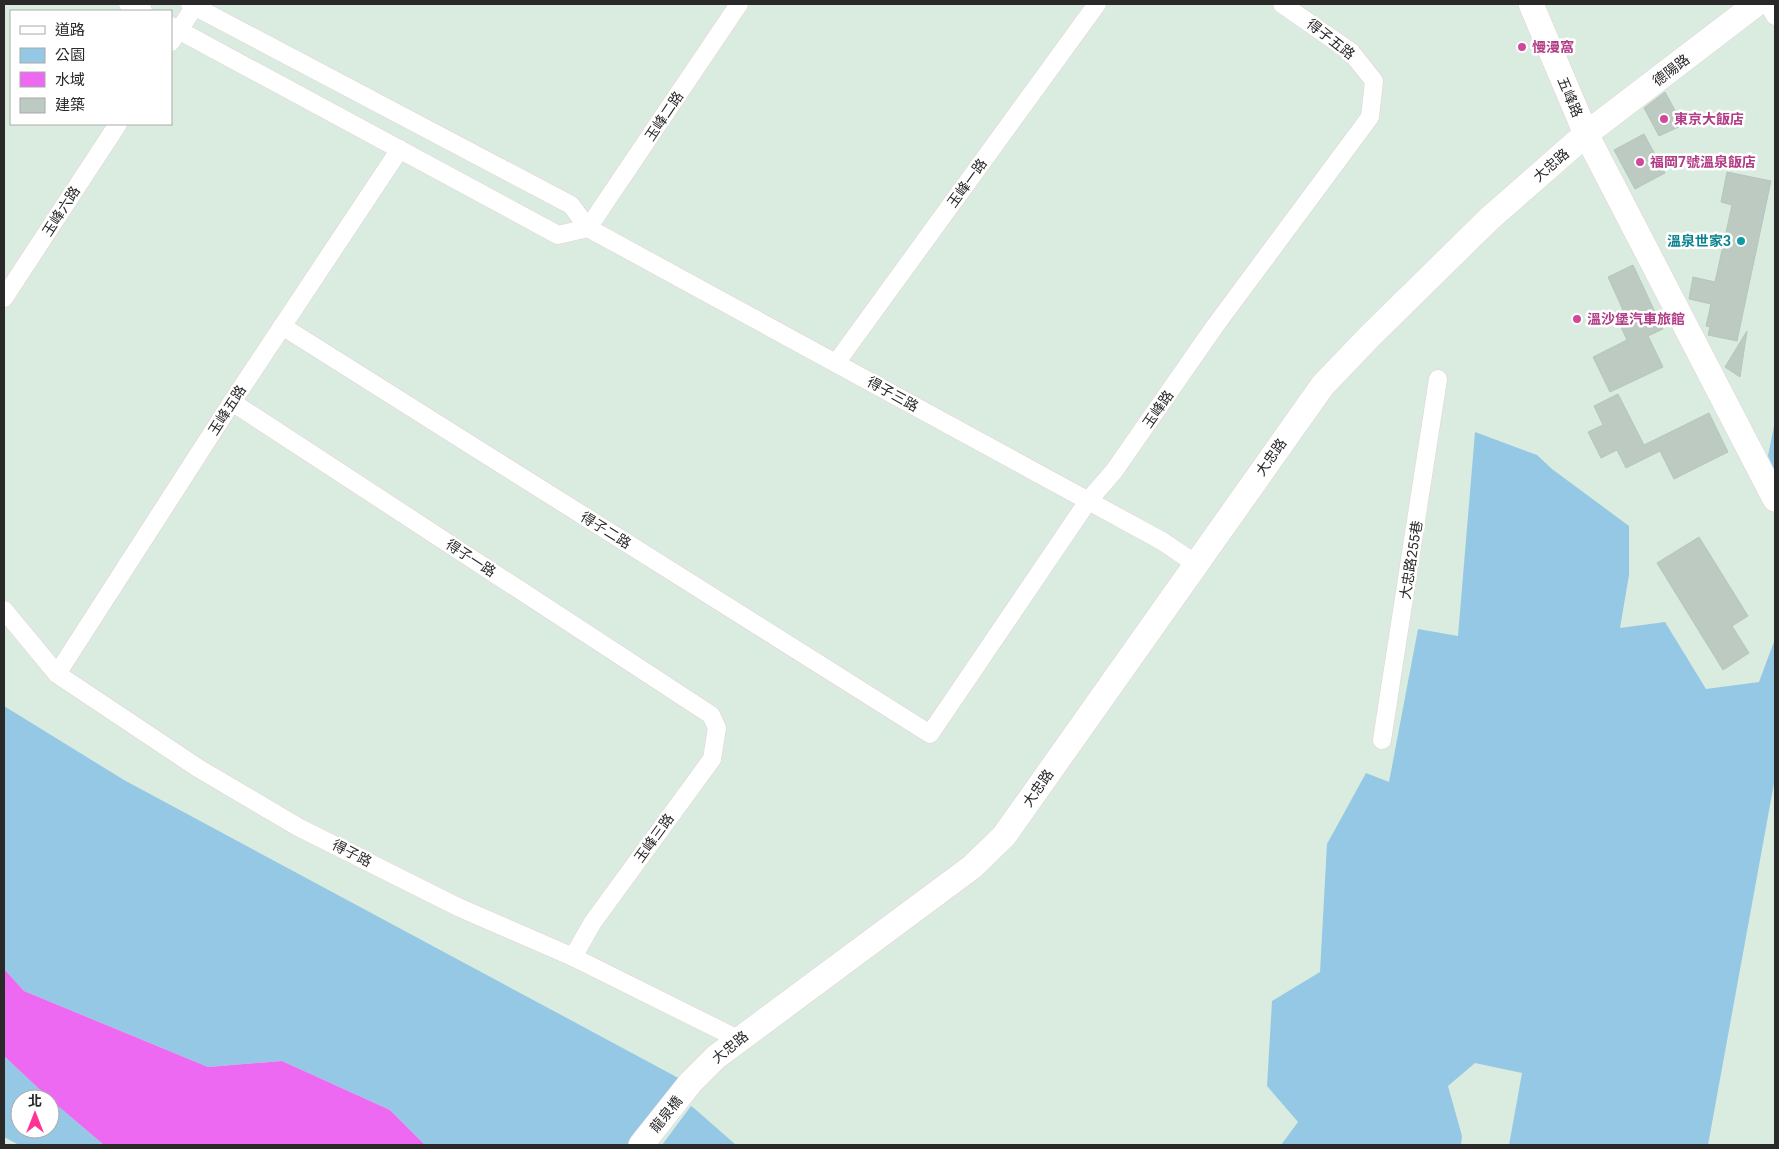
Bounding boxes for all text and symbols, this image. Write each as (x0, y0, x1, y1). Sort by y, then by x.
legend (10, 10, 172, 125)
street label: 得子五路 (1304, 15, 1358, 63)
text: 道路 (55, 21, 85, 39)
place label: 慢漫窩 (1532, 39, 1574, 55)
marker: 慢漫窩 (1516, 41, 1528, 53)
text: 公園 (55, 46, 85, 64)
street label: 德陽路 (1649, 51, 1693, 89)
text: 水域 (55, 71, 85, 89)
street label: 五峰路 (1554, 75, 1586, 119)
street label: 玉峰二路 (642, 88, 686, 144)
text: 建築 (55, 96, 85, 114)
place label: 東京大飯店 (1674, 111, 1744, 127)
marker: 東京大飯店 (1658, 113, 1670, 125)
street label: 大忠路 (1530, 145, 1572, 185)
place label: 福岡7號溫泉飯店 (1650, 154, 1756, 170)
street label: 玉峰一路 (944, 156, 990, 210)
marker: 福岡7號溫泉飯店 (1634, 156, 1646, 168)
street label: 玉峰六路 (39, 183, 83, 239)
place label: 溫泉世家3 (1667, 233, 1731, 249)
marker: 溫泉世家3 (1735, 235, 1747, 247)
place label: 溫沙堡汽車旅館 (1587, 311, 1685, 327)
marker: 溫沙堡汽車旅館 (1571, 313, 1583, 325)
street label: 得子三路 (865, 373, 921, 415)
street label: 玉峰五路 (205, 382, 249, 438)
street label: 玉峰路 (1139, 387, 1177, 431)
street label: 大忠路 (1252, 435, 1290, 479)
street label: 得子二路 (578, 508, 634, 552)
street label: 大忠路255巷 (1397, 519, 1425, 601)
street label: 得子一路 (443, 536, 499, 580)
street label: 大忠路 (1019, 766, 1057, 810)
street label: 玉峰三路 (631, 811, 677, 865)
street label: 得子路 (330, 836, 374, 870)
street label: 大忠路 (709, 1028, 751, 1066)
north arrow (10, 1089, 60, 1139)
text: 北 (28, 1093, 42, 1109)
street label: 龍泉橋 (647, 1093, 685, 1135)

